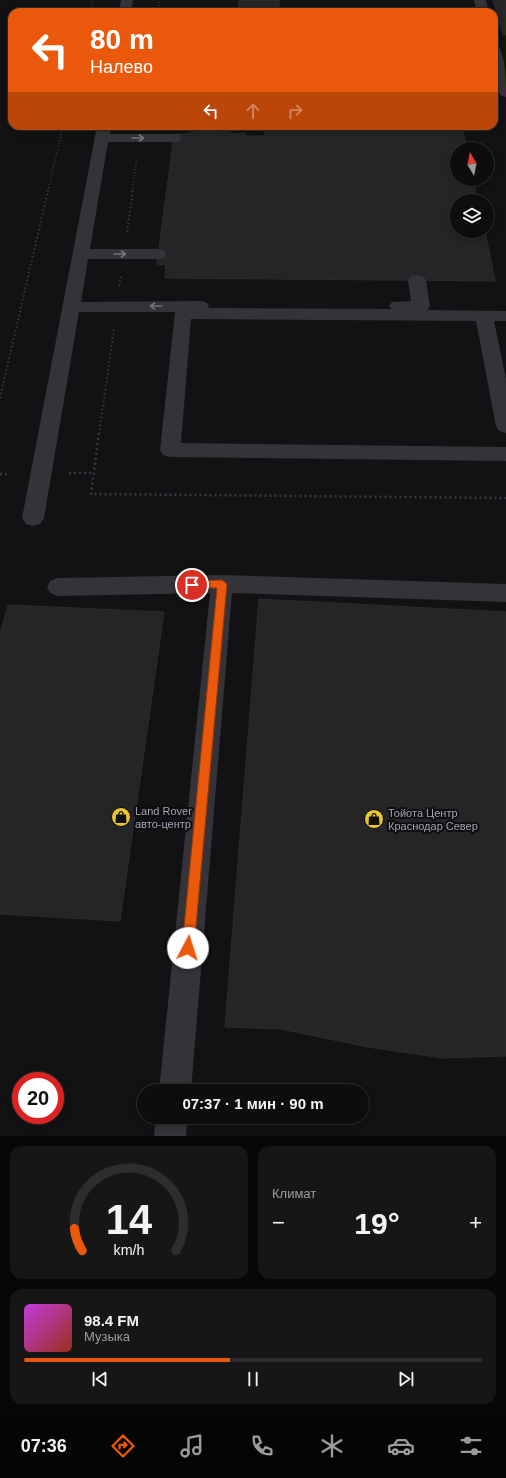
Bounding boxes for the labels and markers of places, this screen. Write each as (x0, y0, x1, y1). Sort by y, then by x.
pin (175, 568, 209, 602)
place label: Land Rover авто-центр (135, 805, 192, 830)
shop icon: Land Rover авто-центр (110, 806, 132, 828)
place label: Тойота Центр Краснодар Север (388, 807, 478, 832)
shop icon: Тойота Центр Краснодар Север (363, 808, 385, 830)

